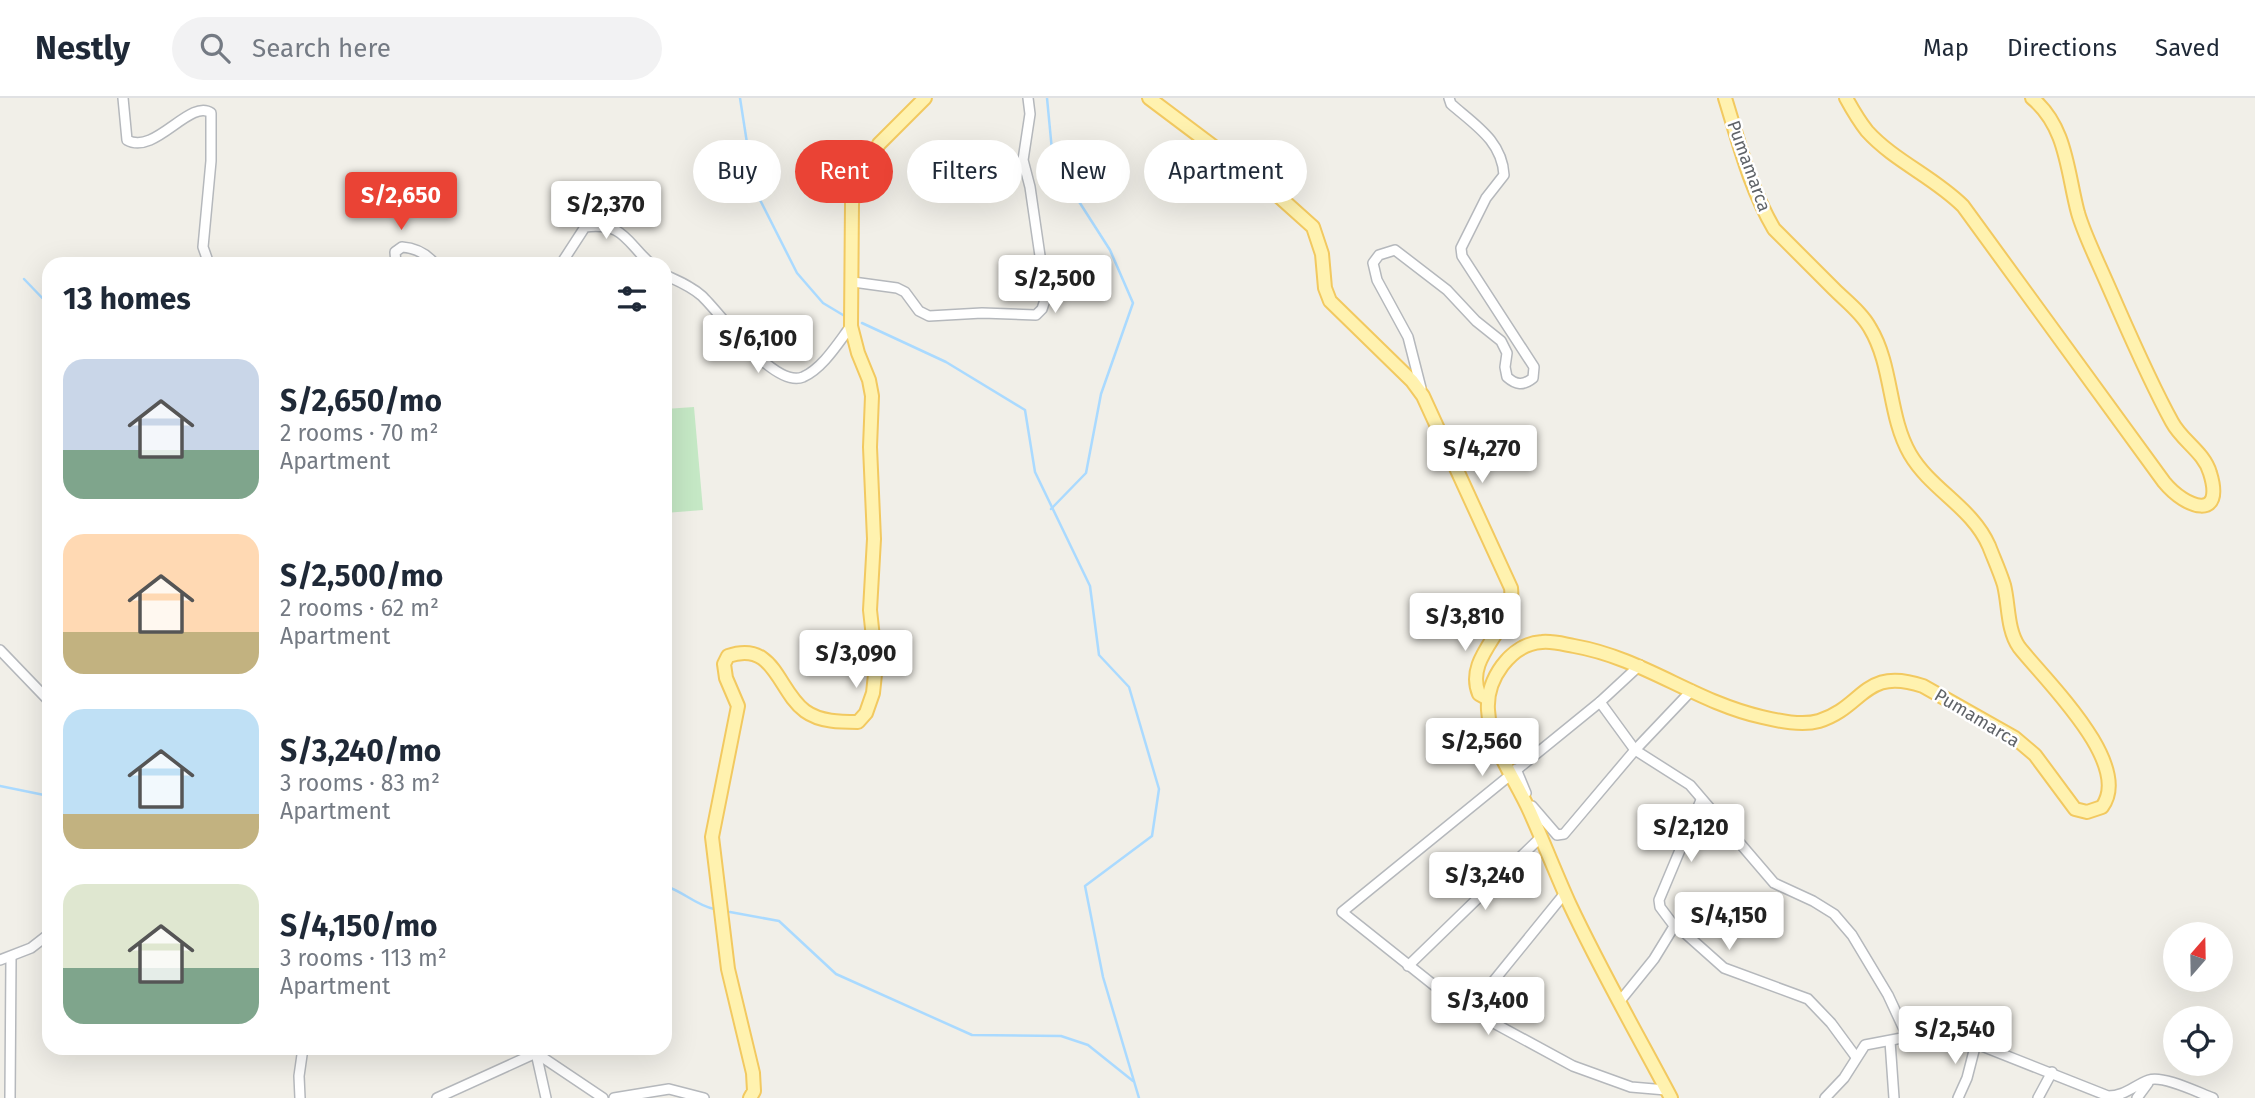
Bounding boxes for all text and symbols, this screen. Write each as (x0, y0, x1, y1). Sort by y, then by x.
search box (172, 17, 662, 80)
text: Nestly (35, 28, 130, 68)
icon: search (196, 29, 234, 67)
text: Search here (252, 33, 391, 64)
text: Map (1923, 34, 1969, 62)
text: Directions (2007, 34, 2117, 62)
text: Saved (2155, 34, 2220, 62)
street label: Pumamarca (1722, 117, 1776, 215)
chip: Buy (693, 140, 781, 203)
chip: Rent (795, 140, 893, 203)
chip: Filters (907, 140, 1022, 203)
chip: New (1036, 140, 1130, 203)
chip: Apartment (1144, 140, 1307, 203)
pin: S/2,650 (336, 172, 466, 232)
text: S/2,650 (361, 181, 441, 209)
pin: S/2,370 (541, 181, 671, 241)
text: S/2,370 (567, 190, 645, 218)
pin: S/2,500 (990, 256, 1120, 315)
text: S/2,500 (1014, 264, 1096, 292)
icon: filters (613, 280, 651, 318)
text: 13 homes (63, 281, 191, 317)
pin: S/6,100 (693, 316, 823, 375)
text: S/6,100 (719, 324, 797, 352)
text: S/2,650/mo (280, 383, 442, 419)
icon: home (119, 387, 203, 471)
text: 2 rooms · 70 m² (280, 419, 438, 447)
pin: S/4,270 (1417, 426, 1547, 485)
text: S/4,270 (1443, 434, 1521, 462)
text: Apartment (280, 447, 390, 475)
text: S/2,500/mo (280, 558, 443, 594)
icon: home (119, 562, 203, 646)
text: 2 rooms · 62 m² (280, 594, 439, 622)
pin: S/3,810 (1400, 594, 1530, 653)
text: S/3,810 (1426, 602, 1504, 630)
text: Apartment (280, 622, 390, 650)
pin: S/3,090 (791, 630, 921, 690)
text: S/3,090 (815, 639, 897, 667)
street label: Pumamarca (1930, 684, 2024, 752)
pin: S/2,560 (1417, 718, 1547, 778)
text: S/2,560 (1442, 727, 1522, 755)
text: S/3,240/mo (280, 733, 441, 769)
icon: home (119, 737, 203, 821)
text: 3 rooms · 83 m² (280, 769, 440, 797)
text: Apartment (280, 797, 390, 825)
pin: S/2,120 (1626, 804, 1756, 864)
text: S/2,120 (1653, 813, 1729, 841)
pin: S/3,240 (1420, 852, 1550, 912)
text: S/3,240 (1445, 861, 1525, 889)
pin: S/4,150 (1664, 892, 1794, 952)
text: S/4,150 (1691, 901, 1767, 929)
text: S/4,150/mo (280, 908, 438, 944)
icon: home (119, 912, 203, 996)
north arrow (2163, 922, 2233, 992)
map controls (2163, 922, 2233, 1076)
text: 3 rooms · 113 m² (280, 944, 447, 972)
text: Apartment (280, 972, 390, 1000)
pin: S/3,400 (1423, 978, 1553, 1037)
text: S/3,400 (1447, 986, 1529, 1014)
pin: S/2,540 (1890, 1006, 2020, 1066)
button: locate (2163, 1006, 2233, 1076)
text: S/2,540 (1915, 1015, 1995, 1043)

